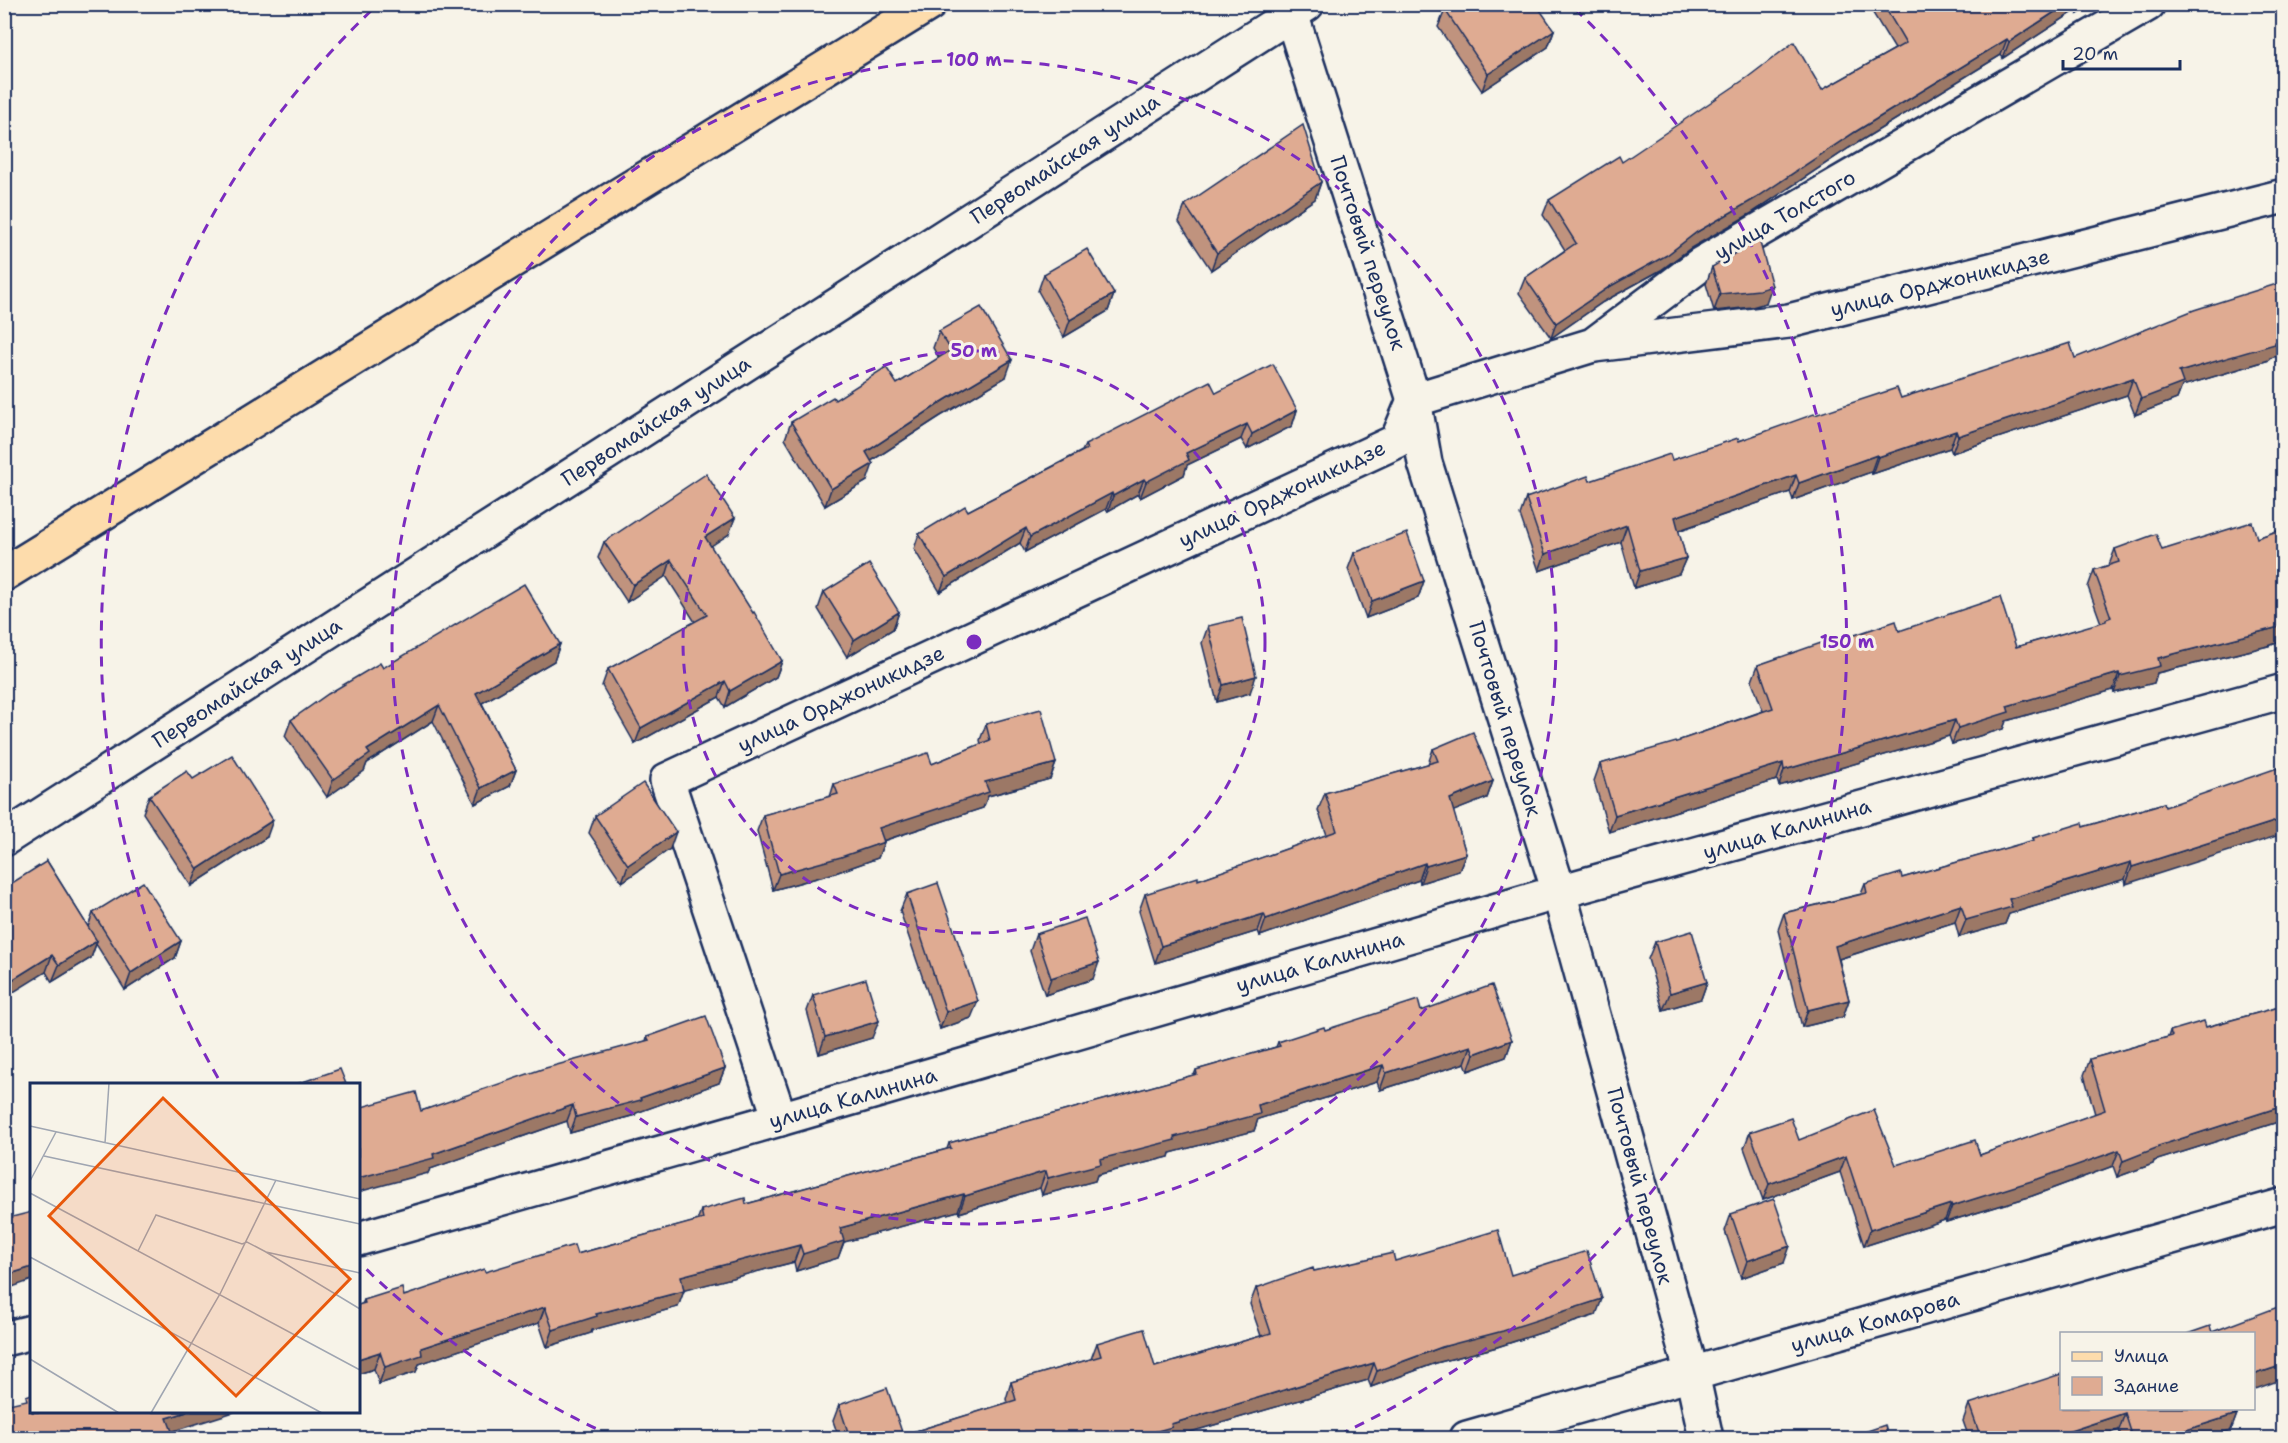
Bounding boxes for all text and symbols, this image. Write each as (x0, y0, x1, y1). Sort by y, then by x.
scale bar (2063, 33, 2180, 71)
text: 20 m (2072, 42, 2118, 66)
text: 100 m (946, 48, 1002, 72)
street label: Первомайская улица (965, 87, 1165, 231)
street label: Почтовый переулок (1323, 152, 1413, 354)
street label: улица Толстого (1709, 163, 1861, 267)
street label: улица Орджоникидзе (1827, 242, 2053, 324)
text: 50 m (951, 339, 998, 363)
street label: Первомайская улица (556, 349, 756, 493)
street label: улица Орджоникидзе (1174, 434, 1390, 554)
street label: Первомайская улица (147, 611, 347, 755)
street label: Почтовый переулок (1462, 618, 1548, 820)
text: 150 m (1820, 630, 1875, 654)
centre of rings (964, 632, 984, 652)
street label: улица Орджоникидзе (733, 639, 949, 759)
street label: улица Калинина (1700, 792, 1874, 866)
street label: улица Калинина (1233, 925, 1407, 999)
street label: улица Калинина (766, 1061, 940, 1135)
inset map (30, 1083, 360, 1413)
street label: Почтовый переулок (1600, 1084, 1680, 1288)
street label: улица Комарова (1788, 1285, 1962, 1359)
legend (2060, 1332, 2255, 1410)
text: Улица (2114, 1344, 2168, 1368)
text: Здание (2114, 1374, 2179, 1398)

